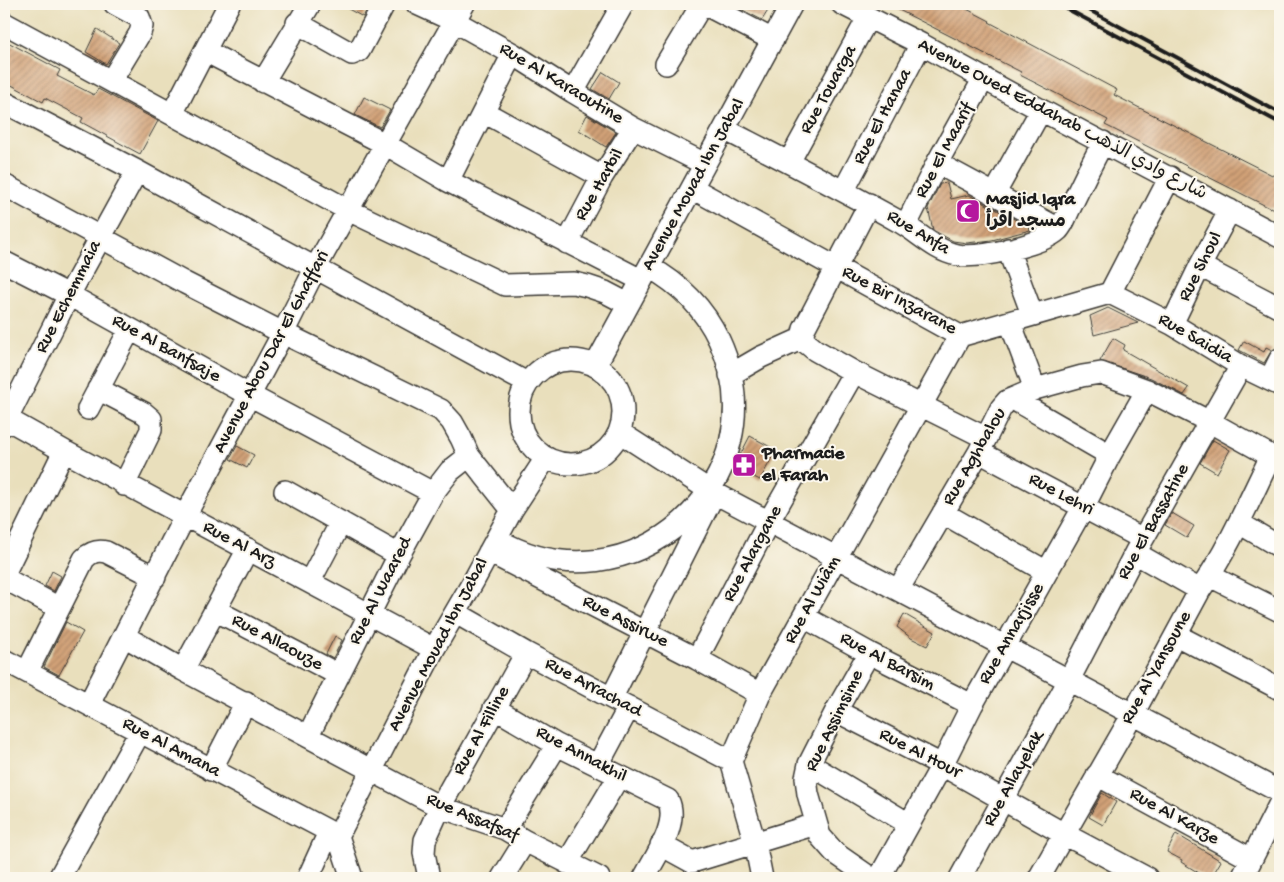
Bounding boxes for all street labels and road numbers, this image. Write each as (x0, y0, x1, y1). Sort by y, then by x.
street label: Avenue Oued Eddahab شارع وادي الذهب (913, 34, 1211, 206)
street label: Rue Al Karaoutine (495, 38, 627, 130)
street label: Rue Touarga (795, 40, 863, 138)
street label: Rue El Hanaa (848, 64, 919, 169)
street label: Avenue Mouad Ibn Jabal (637, 95, 751, 275)
street label: Rue El Maarif (910, 97, 981, 203)
street label: Rue Harbil (570, 145, 630, 225)
street label: Rue Anfa (882, 205, 955, 262)
street label: Rue Shoul (1174, 228, 1228, 306)
street label: Rue Echemmaia (31, 235, 108, 357)
street label: Avenue Abou Dar El Ghaffari (209, 247, 335, 457)
street label: Rue Bir Inzarane (838, 261, 961, 341)
street label: Rue Saidia (1154, 308, 1238, 370)
street label: Rue Al Banfsaje (107, 310, 225, 388)
street label: Rue Aghbalou (938, 404, 1012, 510)
street label: Rue El Bassatine (1113, 460, 1195, 584)
street label: Rue Lehri (1024, 468, 1098, 522)
street label: Rue Alargane (718, 502, 788, 606)
street label: Rue Al Arz (199, 516, 280, 574)
street label: Rue Al Waared (344, 532, 419, 649)
street label: Rue Al Wiâm (779, 551, 847, 648)
street label: Avenue Mouad Ibn Jabal (383, 554, 495, 736)
street label: Rue Annarjisse (974, 579, 1050, 689)
street label: Rue Assirwe (578, 590, 672, 654)
street label: Rue Al Yansoune (1116, 607, 1198, 729)
street label: Rue Allaouze (227, 609, 327, 677)
street label: Rue Al Barsim (835, 627, 939, 697)
street label: Rue Arrachad (540, 653, 647, 724)
street label: Rue Assimsime (800, 666, 870, 776)
street label: Rue Al Filline (448, 682, 516, 780)
street label: Rue Al Amana (118, 713, 225, 784)
street label: Rue Annakhil (531, 721, 631, 789)
street label: Rue Al Hour (875, 723, 967, 786)
street label: Rue Allayelak (978, 726, 1050, 831)
street label: Rue Al Karze (1125, 783, 1223, 851)
street label: Rue Assafsaf (422, 788, 524, 849)

